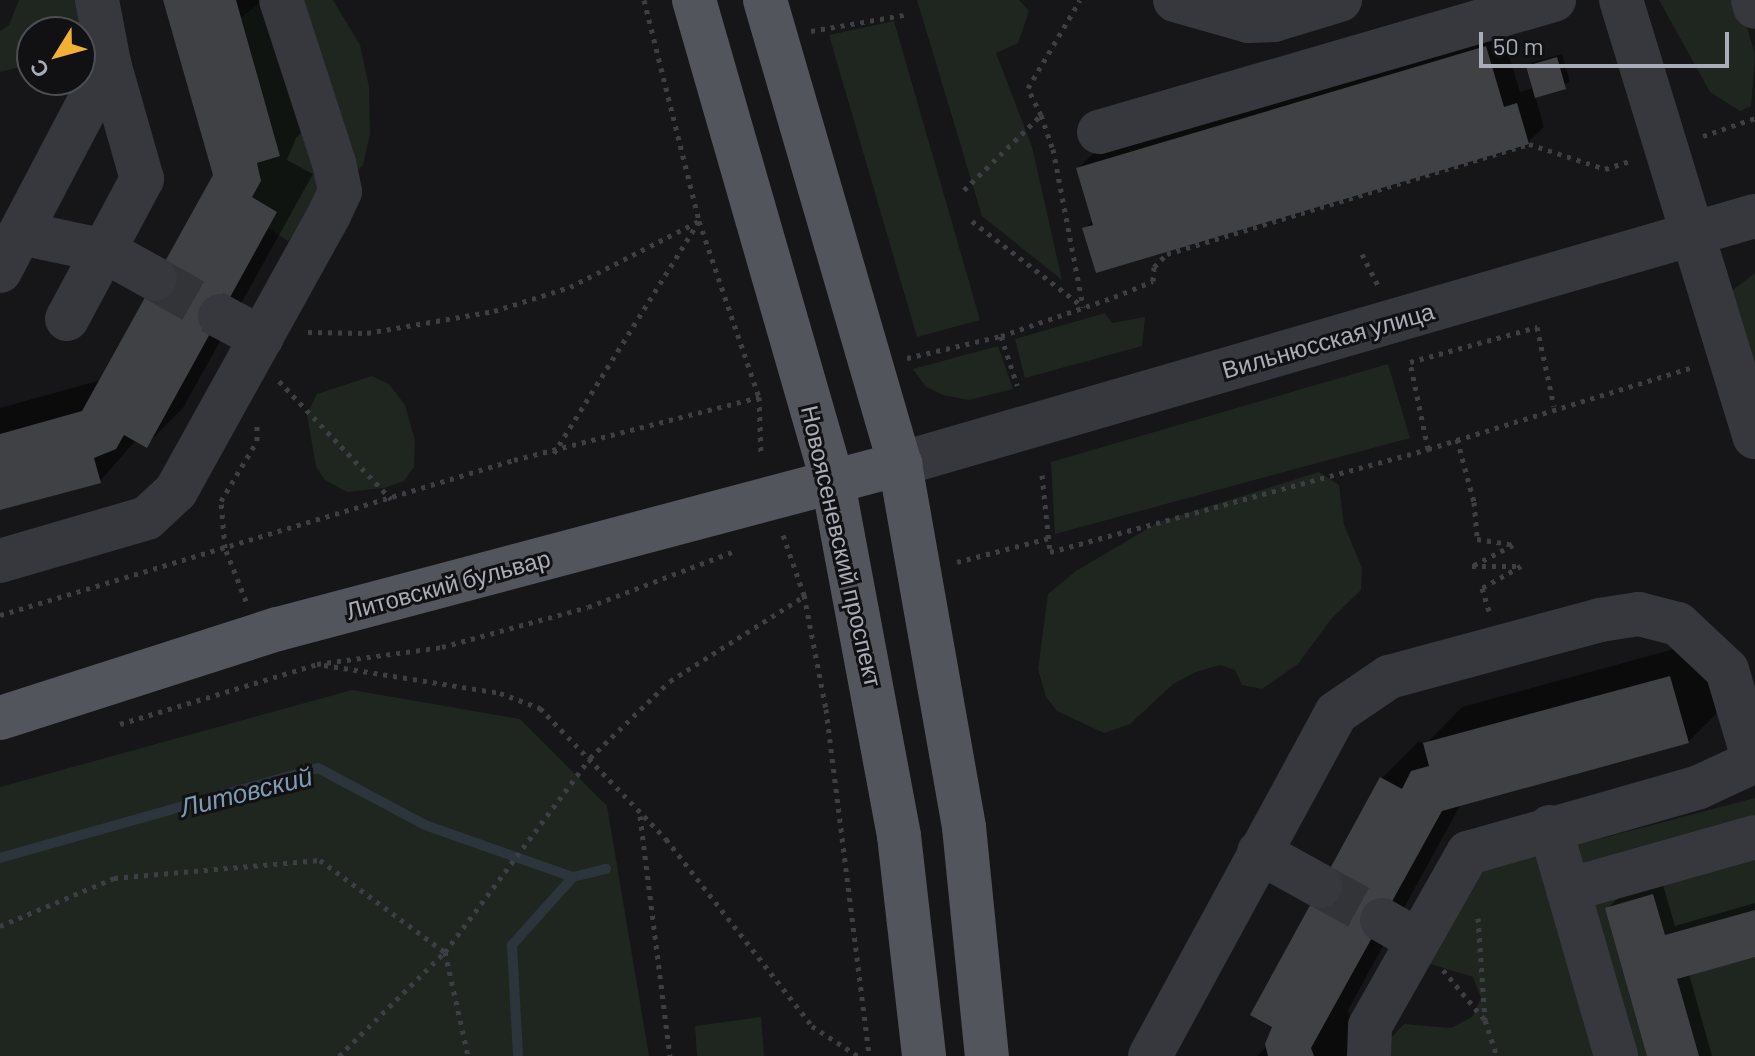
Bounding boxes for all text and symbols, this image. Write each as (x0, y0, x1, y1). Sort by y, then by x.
north arrow (16, 16, 96, 96)
scale bar (1483, 16, 1733, 66)
text: 50 m (1493, 31, 1544, 60)
text: С (23, 55, 54, 83)
street label: Вильнюсская улица (1219, 296, 1437, 384)
street label: Новоясеневский проспект (796, 403, 888, 689)
street label: Литовский бульвар (343, 543, 553, 625)
water label: Литовский (177, 759, 315, 823)

